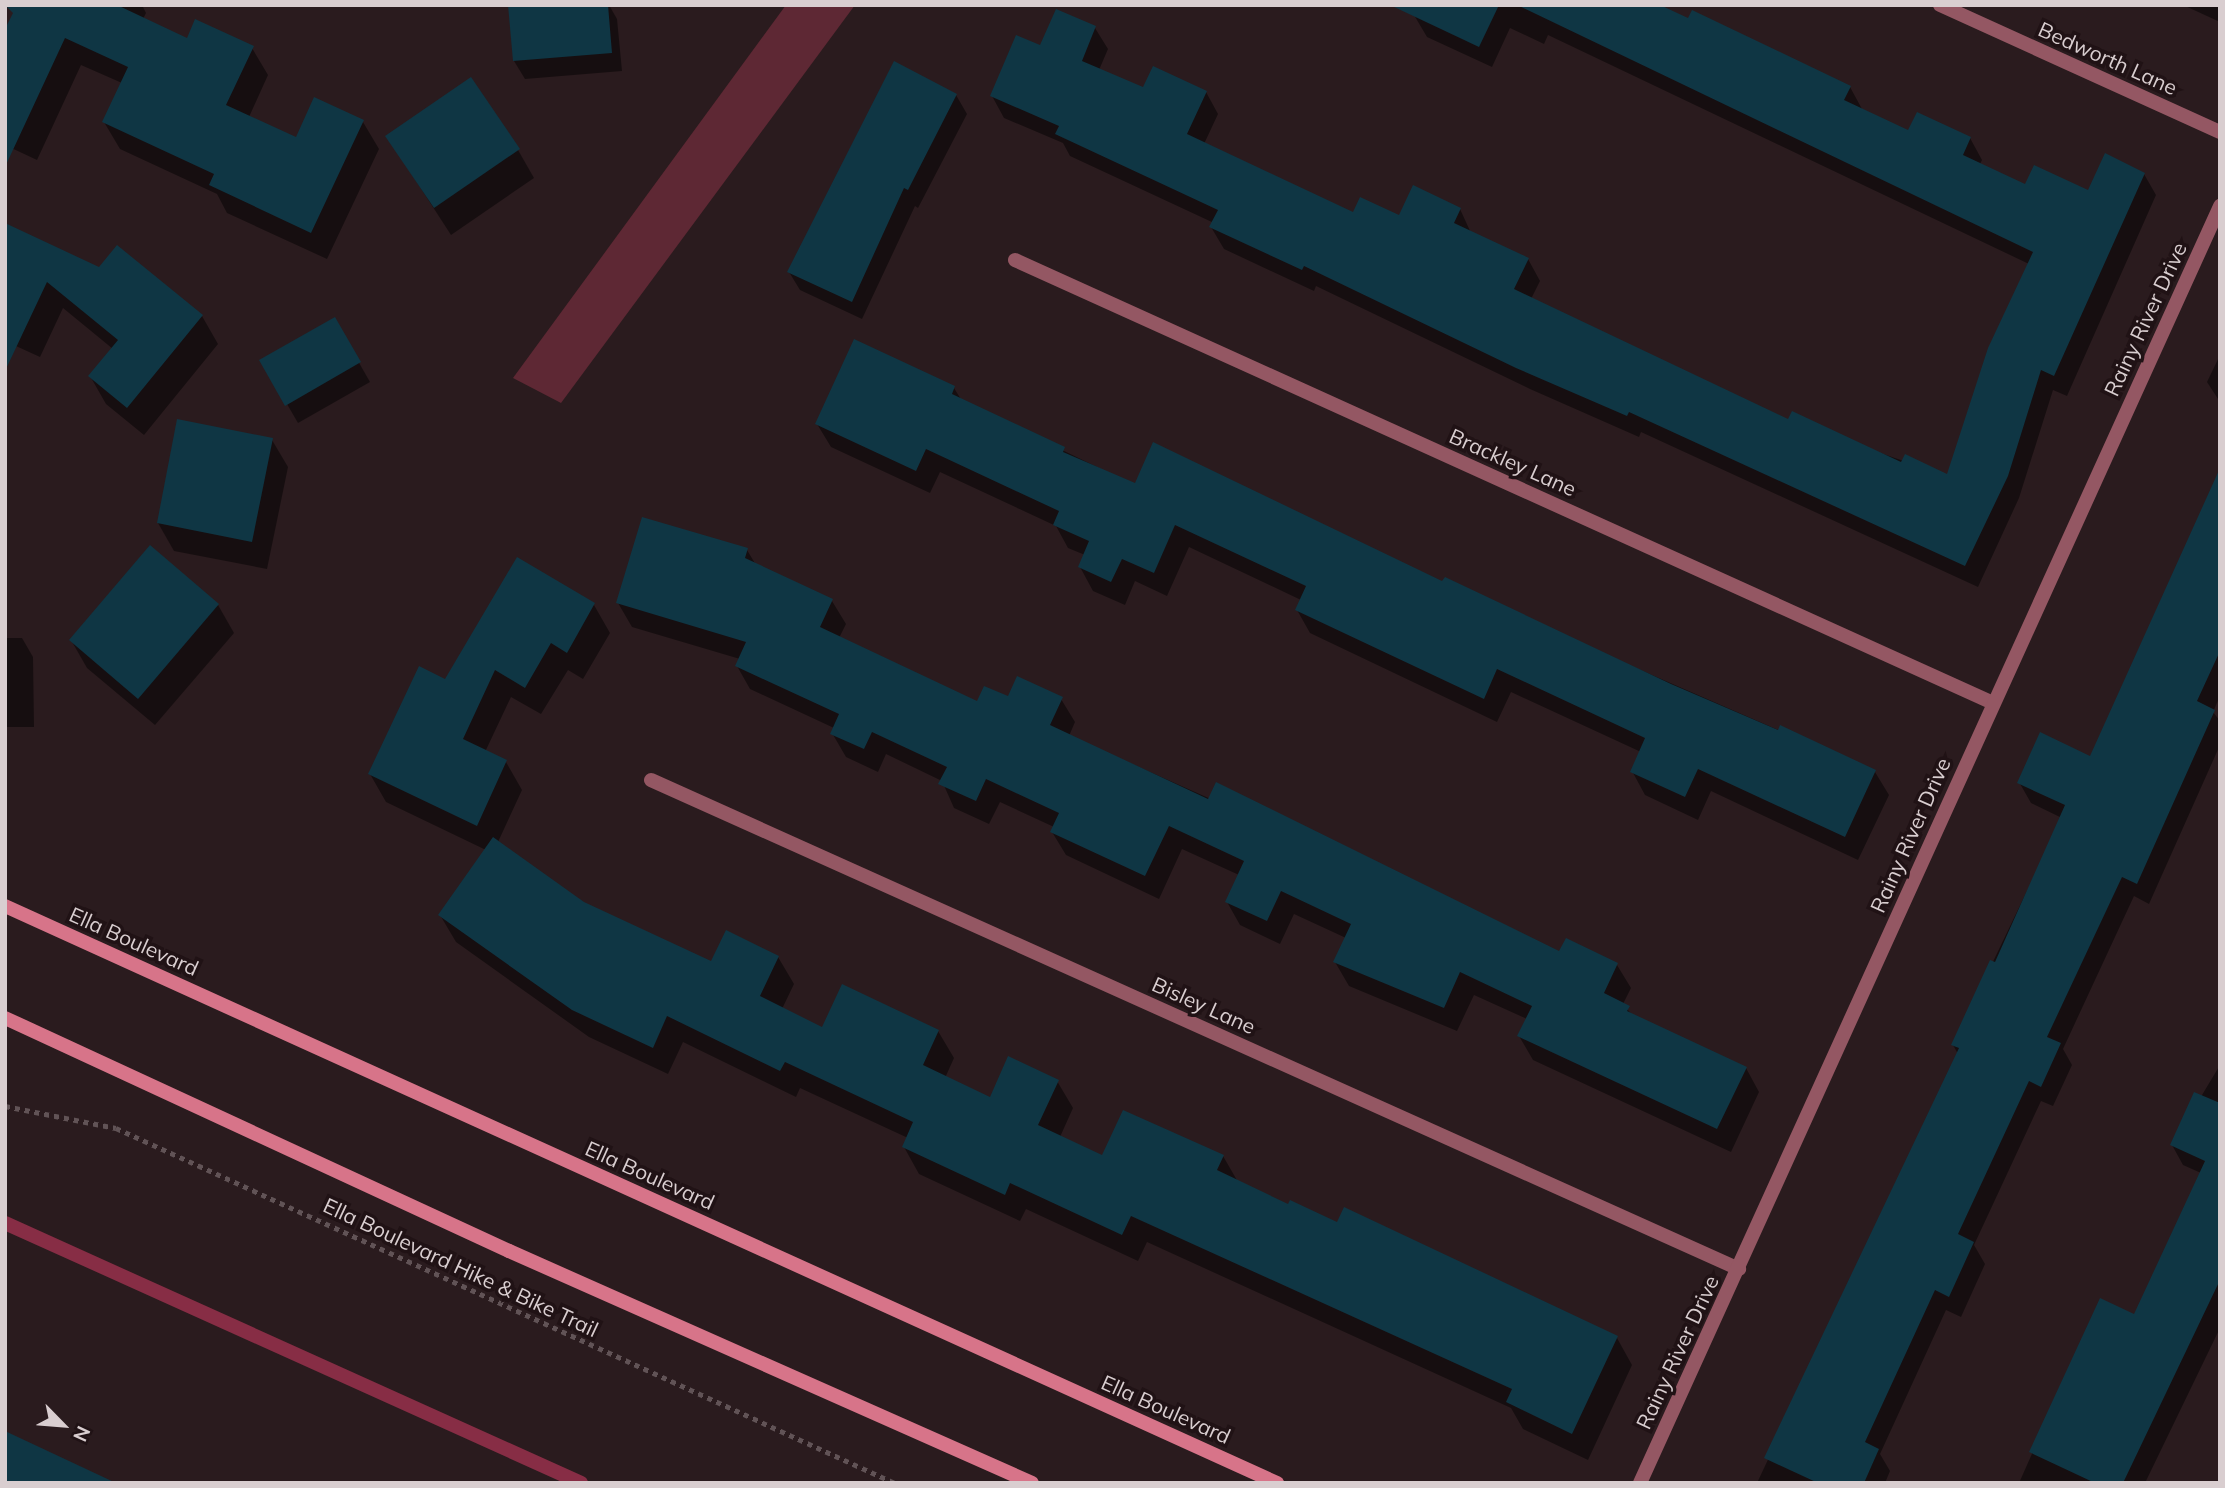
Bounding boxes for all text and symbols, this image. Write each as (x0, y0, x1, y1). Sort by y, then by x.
street label: Bedworth Lane (2035, 16, 2181, 100)
street label: Rainy River Drive (2098, 238, 2192, 400)
street label: Brackley Lane (1446, 423, 1580, 501)
street label: Rainy River Drive (1865, 754, 1955, 916)
street label: Ella Boulevard (66, 901, 202, 981)
street label: Bisley Lane (1148, 971, 1260, 1039)
street label: Ella Boulevard (582, 1135, 718, 1215)
street label: Ella Boulevard Hike & Bike Trail (320, 1192, 602, 1342)
street label: Rainy River Drive (1630, 1271, 1724, 1433)
street label: Ella Boulevard (1098, 1369, 1234, 1449)
north arrow (28, 1390, 98, 1460)
text: N (68, 1422, 96, 1445)

